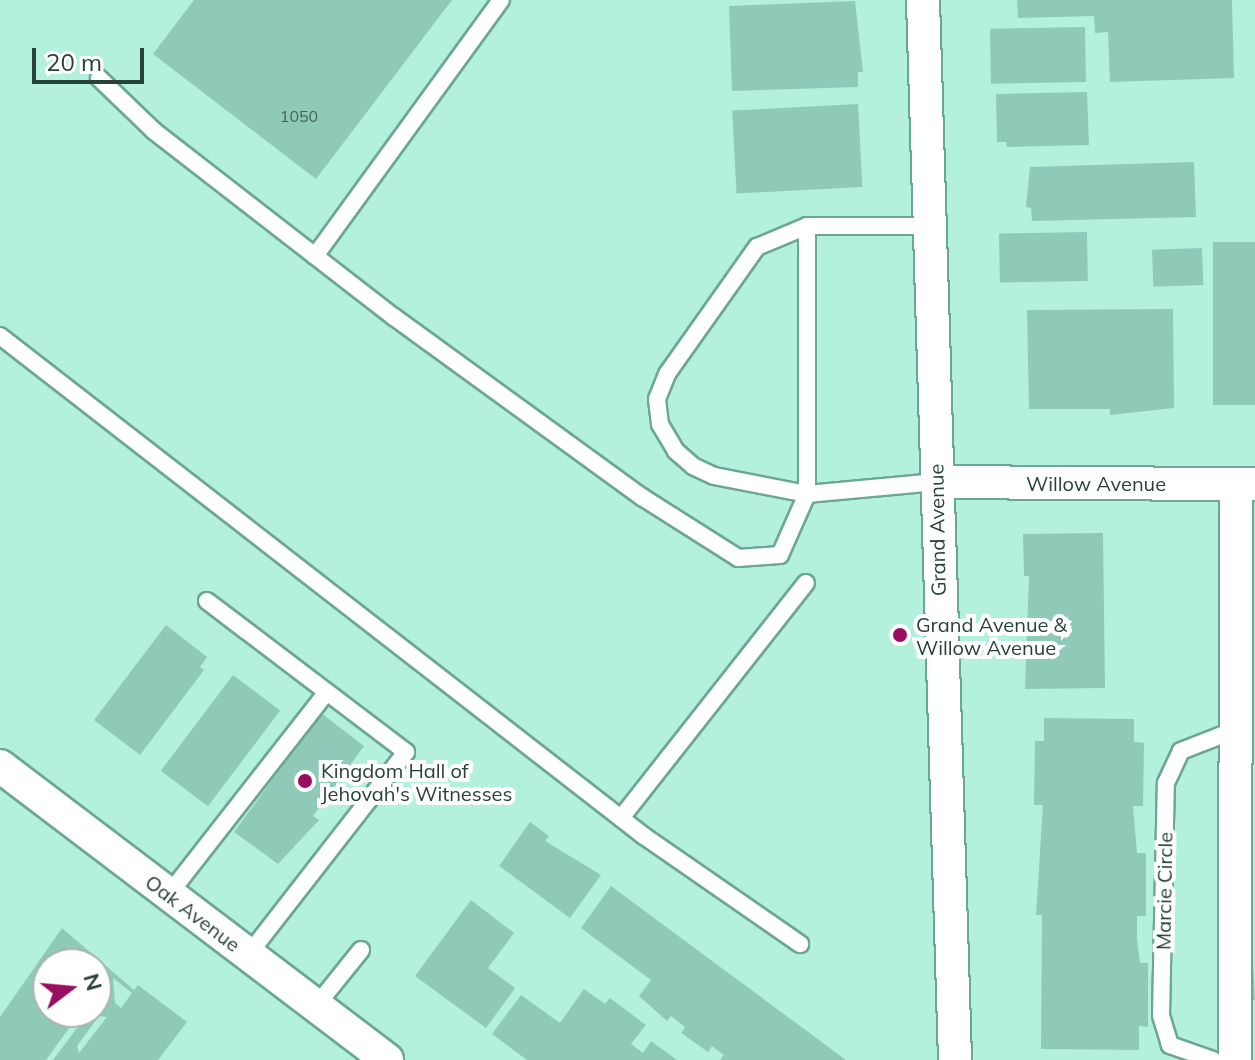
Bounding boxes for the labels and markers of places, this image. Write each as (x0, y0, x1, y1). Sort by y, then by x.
place label: Grand Avenue & Willow Avenue (916, 612, 1067, 659)
marker: Grand Avenue & Willow Avenue (891, 626, 909, 644)
place label: Kingdom Hall of Jehovah's Witnesses (321, 758, 512, 805)
marker: Kingdom Hall of Jehovah's Witnesses (296, 772, 314, 790)

